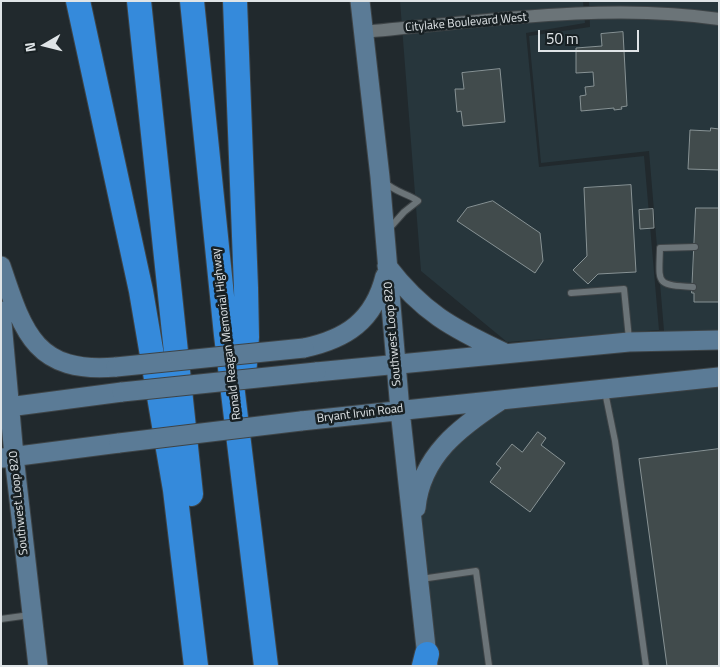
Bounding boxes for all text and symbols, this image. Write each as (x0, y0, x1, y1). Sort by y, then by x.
street label: Citylake Boulevard West (405, 11, 527, 35)
north arrow (20, 20, 70, 70)
scale bar (540, 20, 641, 52)
text: 50 m (546, 27, 579, 50)
text: N (19, 41, 41, 53)
street label: Ronald Reagan Memorial Highway (209, 247, 245, 421)
street label: Southwest Loop 820 (381, 281, 405, 387)
street label: Bryant Irvin Road (316, 402, 404, 426)
street label: Southwest Loop 820 (6, 450, 32, 556)

